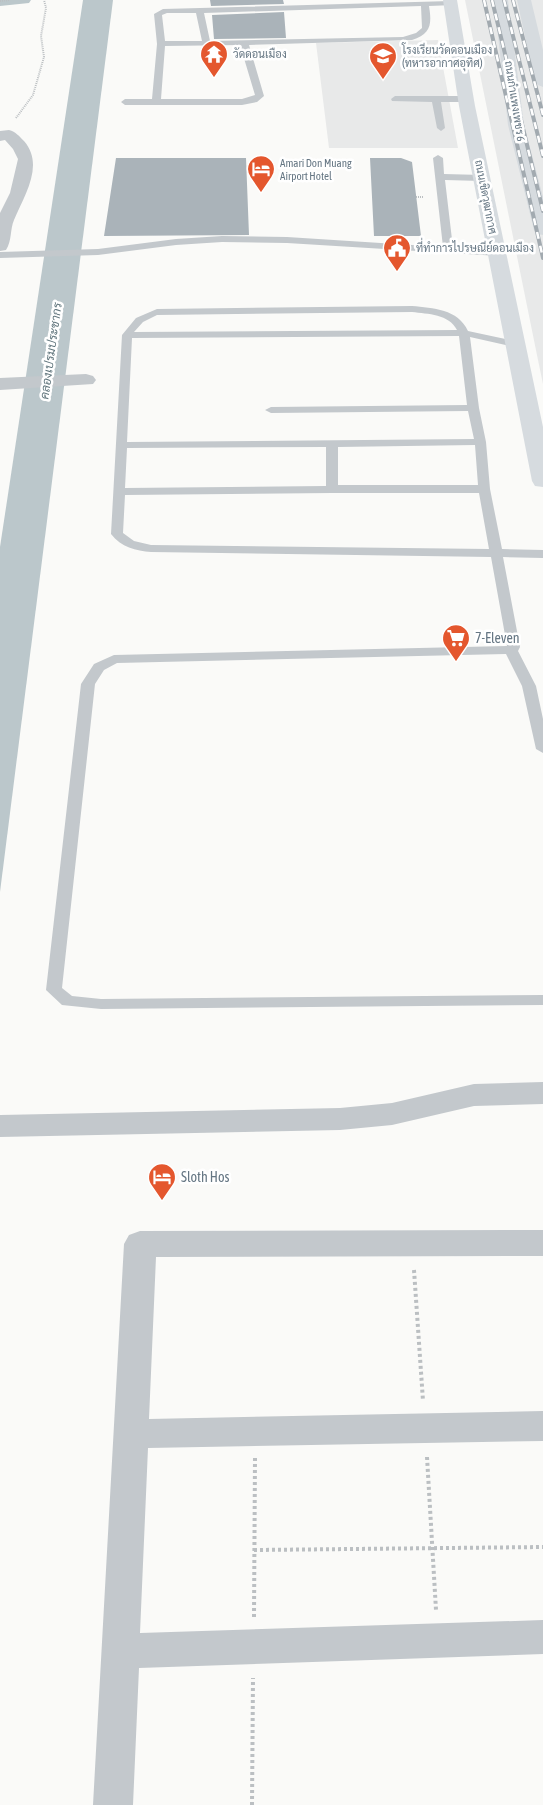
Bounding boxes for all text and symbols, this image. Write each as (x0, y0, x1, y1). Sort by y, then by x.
temple icon: วัดดอนเมือง (199, 39, 229, 78)
school or university icon: โรงเรียนวัดดอนเมือง (ทหารอากาศอุทิศ) (368, 41, 398, 80)
place label: โรงเรียนวัดดอนเมือง (ทหารอากาศอุทิศ) (401, 42, 492, 72)
place label: วัดดอนเมือง (233, 47, 287, 60)
street label: ถนนกำแพงเพชร 6 (503, 60, 528, 142)
hotel icon: Amari Don Muang Airport Hotel (246, 154, 276, 193)
place label: Amari Don Muang Airport Hotel (280, 157, 352, 182)
street label: ถนนเชิดวุฒากาศ (470, 159, 499, 236)
public building icon: ที่ทำการไปรษณีย์ดอนเมือง (382, 233, 412, 272)
place label: ที่ทำการไปรษณีย์ดอนเมือง (416, 237, 534, 254)
water label: คลองเปรมประชากร (37, 301, 65, 400)
supermarket icon: 7-Eleven (441, 623, 471, 662)
place label: 7-Eleven (475, 630, 520, 646)
hotel icon: Sloth Hos (147, 1162, 177, 1201)
place label: Sloth Hos (181, 1169, 229, 1185)

